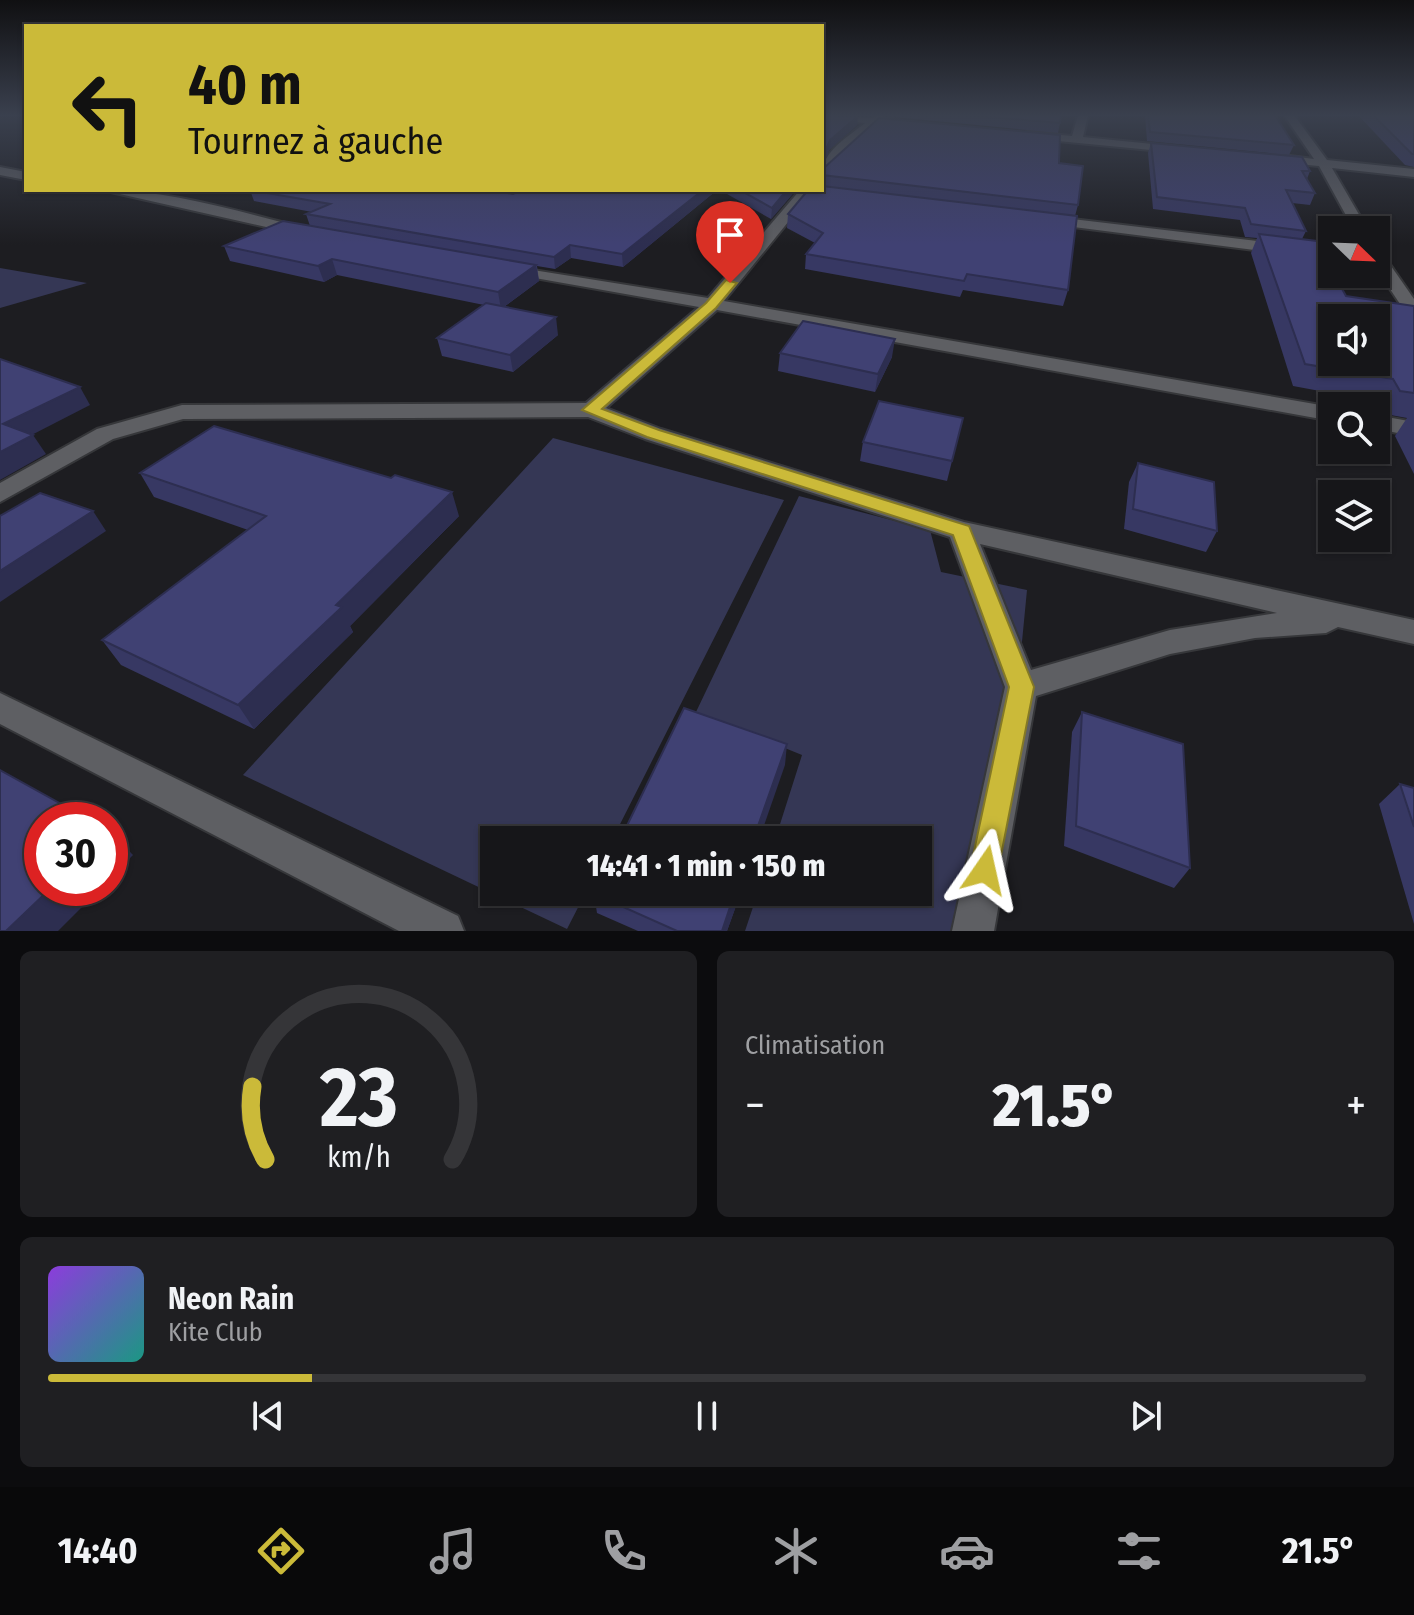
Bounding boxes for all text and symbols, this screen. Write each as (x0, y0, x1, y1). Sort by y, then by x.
text: 40 m (188, 52, 302, 119)
icon: left (56, 56, 160, 160)
text: Tournez à gauche (188, 120, 443, 164)
pin (696, 201, 764, 283)
icon: arrive (708, 213, 752, 257)
north arrow (1318, 216, 1390, 288)
map controls (1318, 216, 1390, 552)
button: sound (1318, 304, 1390, 376)
button: search (1318, 392, 1390, 464)
button: layers (1318, 480, 1390, 552)
speed limit sign: 30 (24, 802, 128, 906)
position arrow (943, 828, 1027, 912)
text: 14:41 · 1 min · 150 m (587, 848, 825, 884)
text: Climatisation (745, 1030, 885, 1061)
text: 23 (319, 1048, 397, 1148)
text: 21.5° (993, 1070, 1118, 1142)
text: − (745, 1079, 765, 1132)
text: + (1346, 1079, 1366, 1132)
text: km/h (327, 1140, 390, 1175)
text: Neon Rain (168, 1281, 294, 1317)
text: Kite Club (168, 1317, 263, 1348)
icon: previous (246, 1394, 290, 1438)
icon: pause (685, 1394, 729, 1438)
icon: next (1124, 1394, 1168, 1438)
icon: directions (253, 1523, 309, 1579)
icon: music (425, 1523, 481, 1579)
icon: phone (596, 1523, 652, 1579)
icon: climate (768, 1523, 824, 1579)
icon: car (939, 1523, 995, 1579)
icon: filters (1111, 1523, 1167, 1579)
text: 14:40 (58, 1529, 138, 1573)
text: 21.5° (1282, 1529, 1356, 1573)

